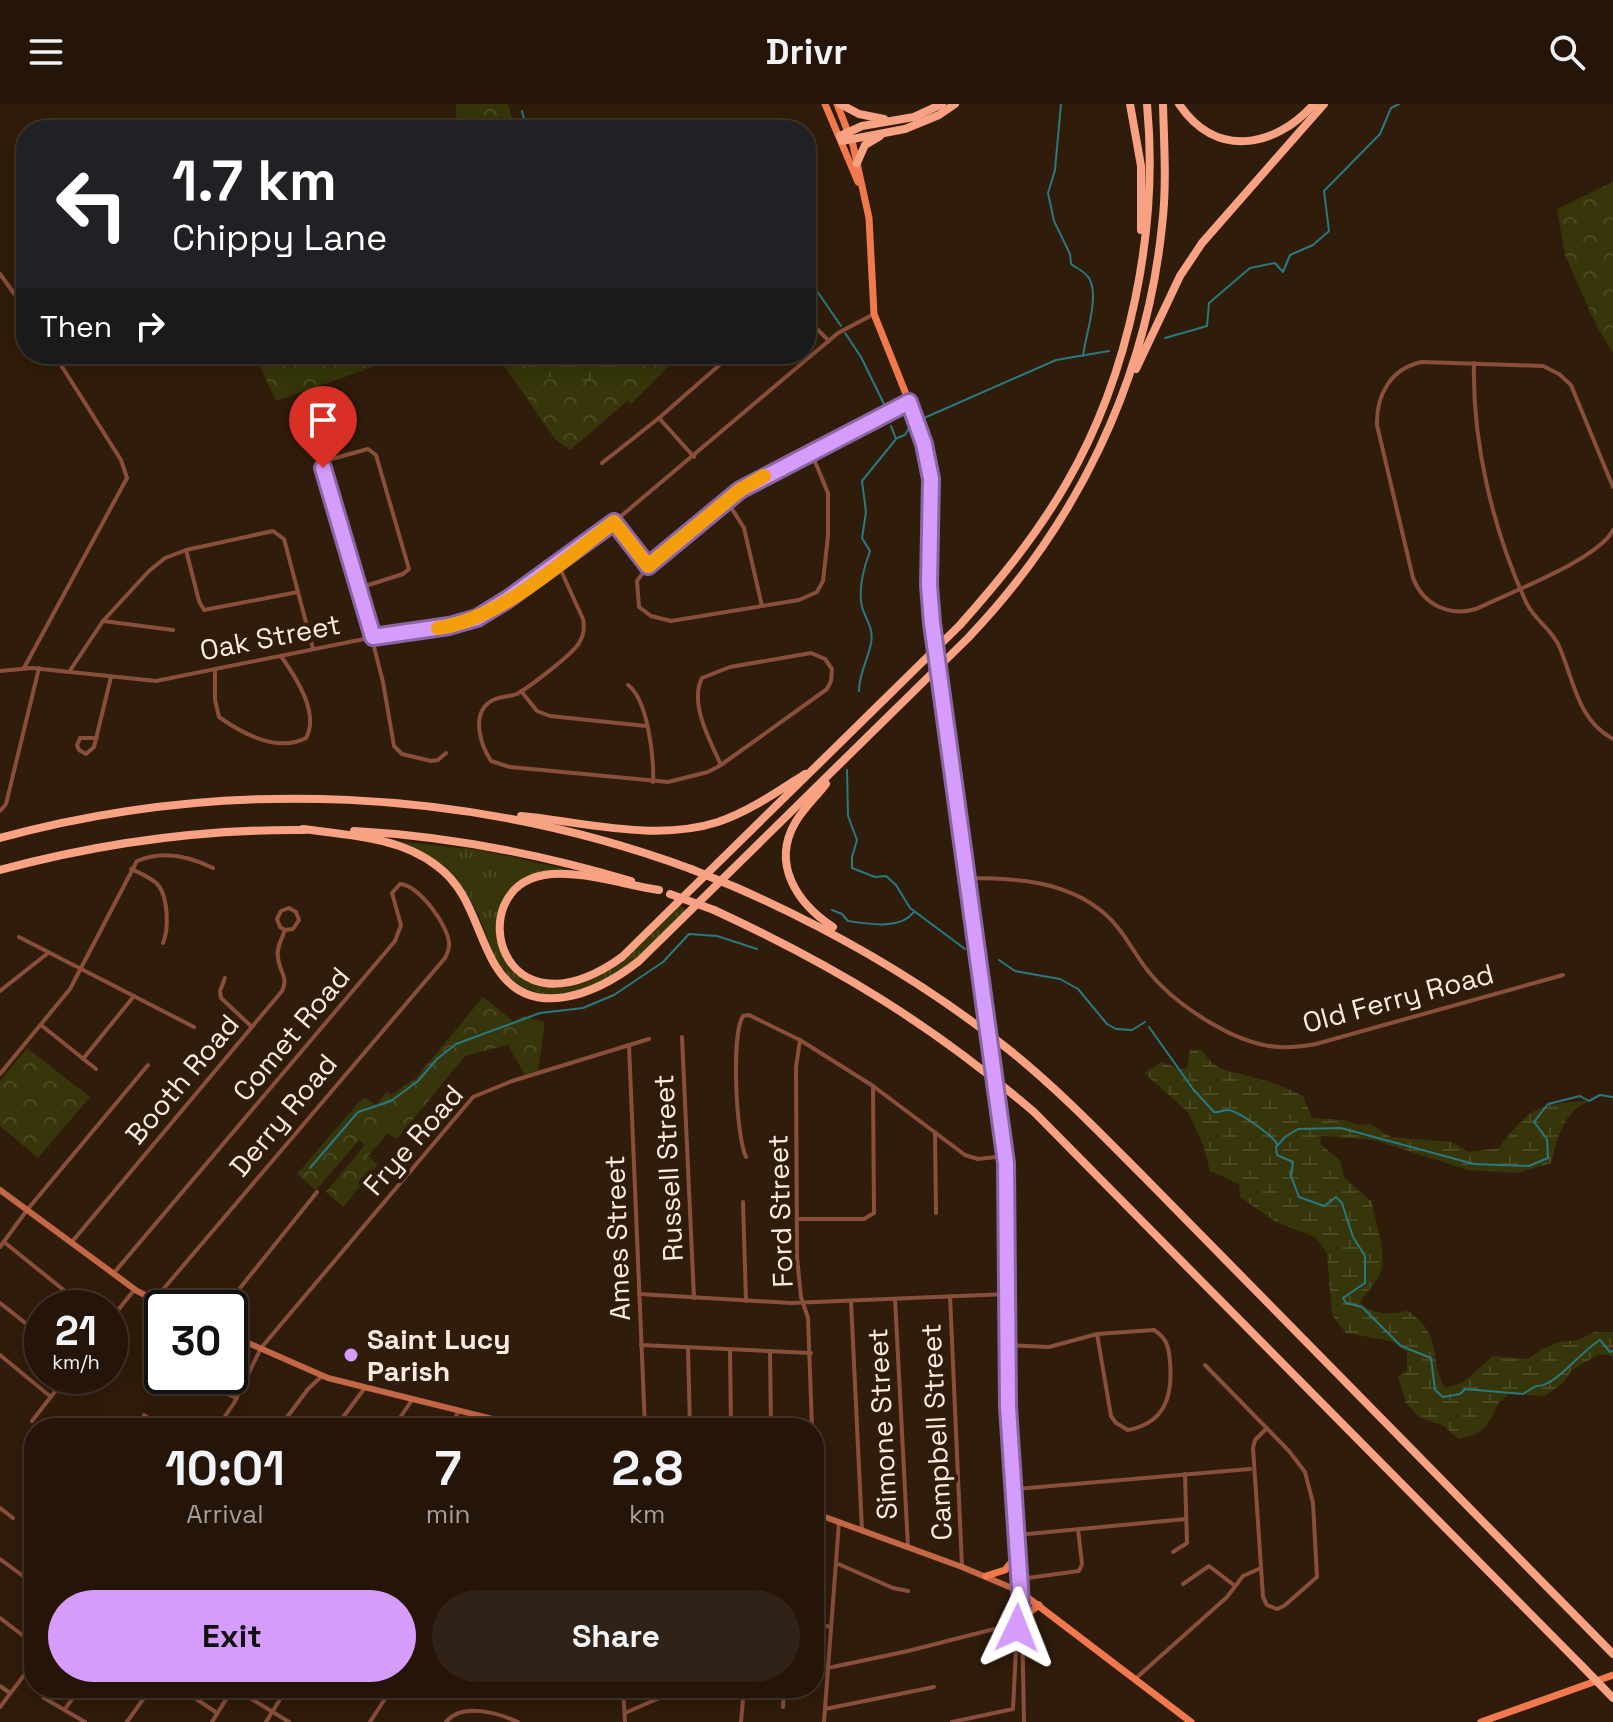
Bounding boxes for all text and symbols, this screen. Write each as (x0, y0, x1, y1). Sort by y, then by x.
text: Drivr (766, 29, 847, 75)
icon: menu (24, 30, 68, 74)
icon: search (1545, 30, 1589, 74)
text: 1.7 km (172, 145, 337, 216)
icon: left (40, 152, 144, 256)
text: Chippy Lane (172, 215, 387, 261)
icon: right (128, 304, 172, 348)
text: Then (40, 307, 112, 346)
pin (289, 386, 357, 468)
icon: arrive (301, 398, 345, 442)
street label: Oak Street (197, 606, 343, 668)
street label: Old Ferry Road (1298, 955, 1498, 1041)
street label: Comet Road (224, 960, 358, 1108)
street label: Booth Road (117, 1007, 247, 1151)
street label: Derry Road (221, 1046, 345, 1184)
street label: Russell Street (645, 1073, 691, 1263)
street label: Frye Road (355, 1077, 471, 1203)
street label: Ford Street (759, 1134, 801, 1288)
street label: Ames Street (596, 1155, 638, 1321)
speed limit sign: 30 (144, 1290, 248, 1394)
text: 21 (55, 1306, 97, 1357)
place label: Saint Lucy Parish (367, 1321, 510, 1389)
street label: Campbell Street (912, 1323, 960, 1541)
street label: Simone Street (859, 1327, 905, 1521)
marker: Saint Lucy Parish (342, 1346, 360, 1364)
text: km/h (52, 1349, 100, 1375)
text: 10:01 (165, 1438, 285, 1499)
text: 7 (435, 1438, 461, 1499)
text: 2.8 (611, 1438, 683, 1499)
text: Arrival (186, 1497, 264, 1531)
text: min (426, 1497, 470, 1531)
text: km (629, 1497, 665, 1531)
position arrow (975, 1586, 1059, 1670)
button: Exit (48, 1590, 416, 1682)
button: Share (432, 1590, 800, 1682)

